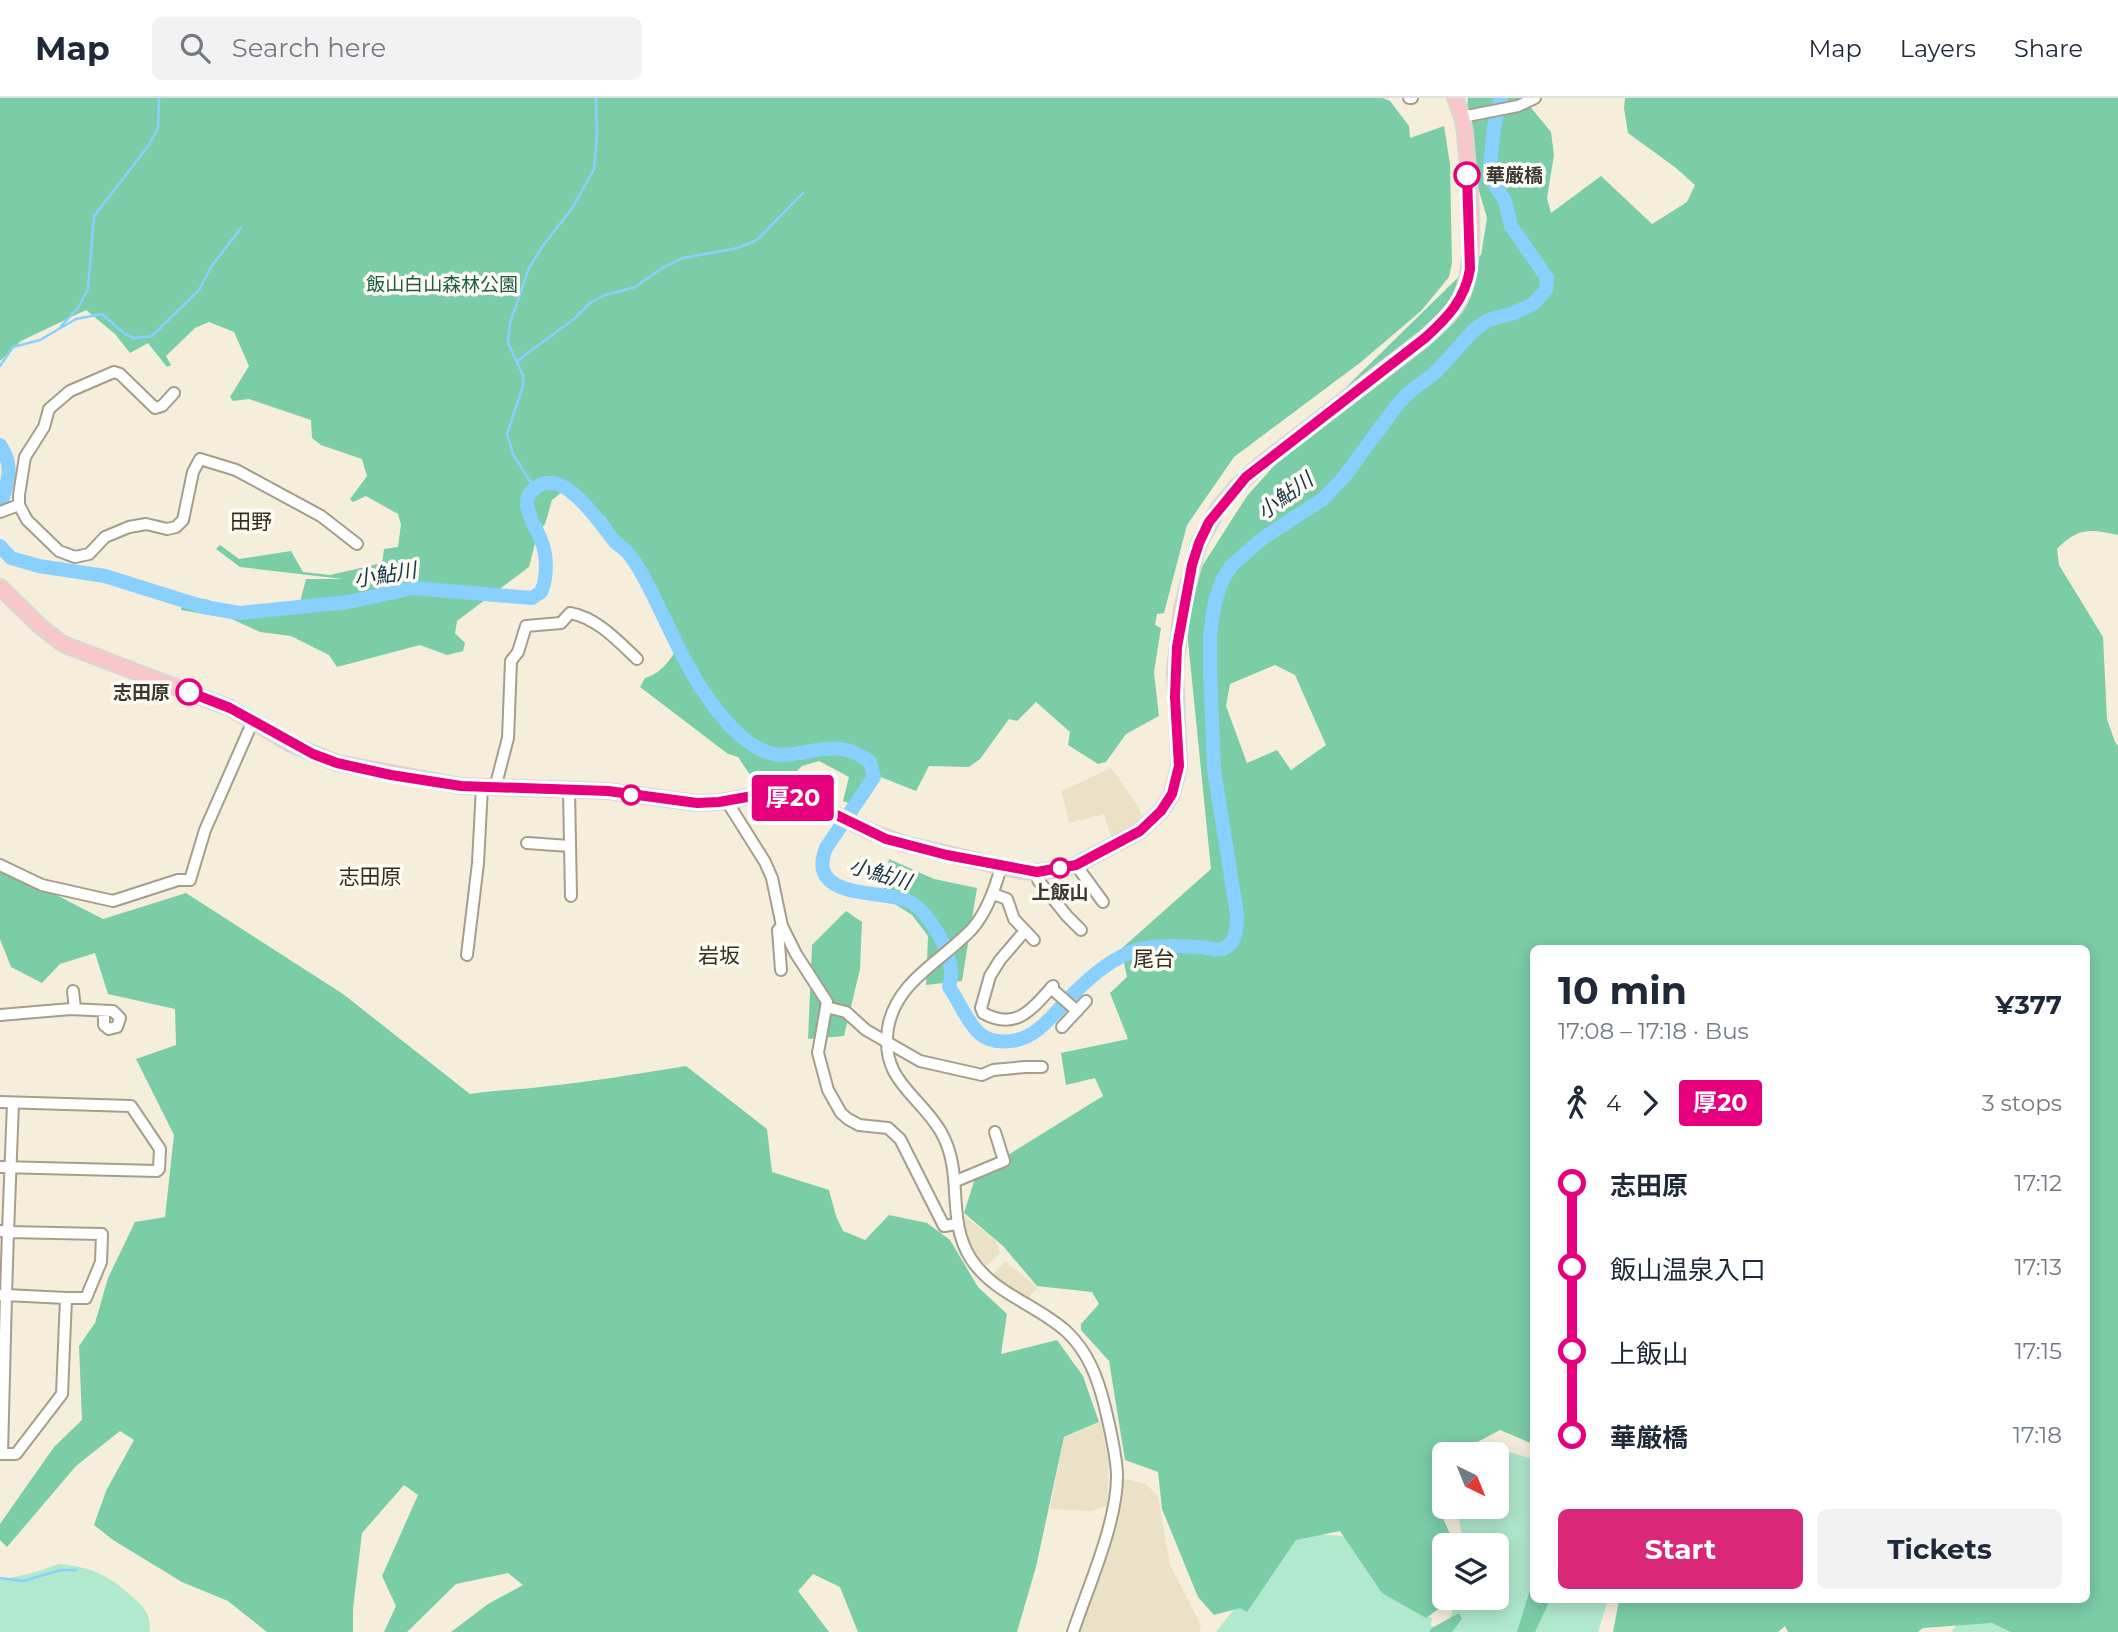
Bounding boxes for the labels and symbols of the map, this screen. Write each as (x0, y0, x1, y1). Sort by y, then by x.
marker: 華厳橋 (1454, 162, 1480, 188)
place label: 華厳橋 (1486, 164, 1543, 187)
park label: 飯山白山森林公園 (366, 273, 518, 296)
water label: 小鮎川 (1252, 466, 1319, 524)
district label: 田野 (230, 509, 272, 534)
water label: 小鮎川 (352, 557, 420, 592)
marker: 志田原 (176, 679, 202, 705)
place label: 志田原 (113, 681, 170, 704)
line badge: 厚20 (753, 775, 833, 821)
unlabelled marker (621, 785, 641, 805)
water label: 小鮎川 (846, 853, 916, 895)
marker: 上飯山 (1050, 858, 1070, 878)
district label: 志田原 (339, 864, 402, 889)
place label: 上飯山 (1031, 881, 1089, 904)
district label: 岩坂 (698, 943, 740, 968)
district label: 尾台 (1133, 946, 1175, 971)
north arrow (1432, 1442, 1508, 1519)

